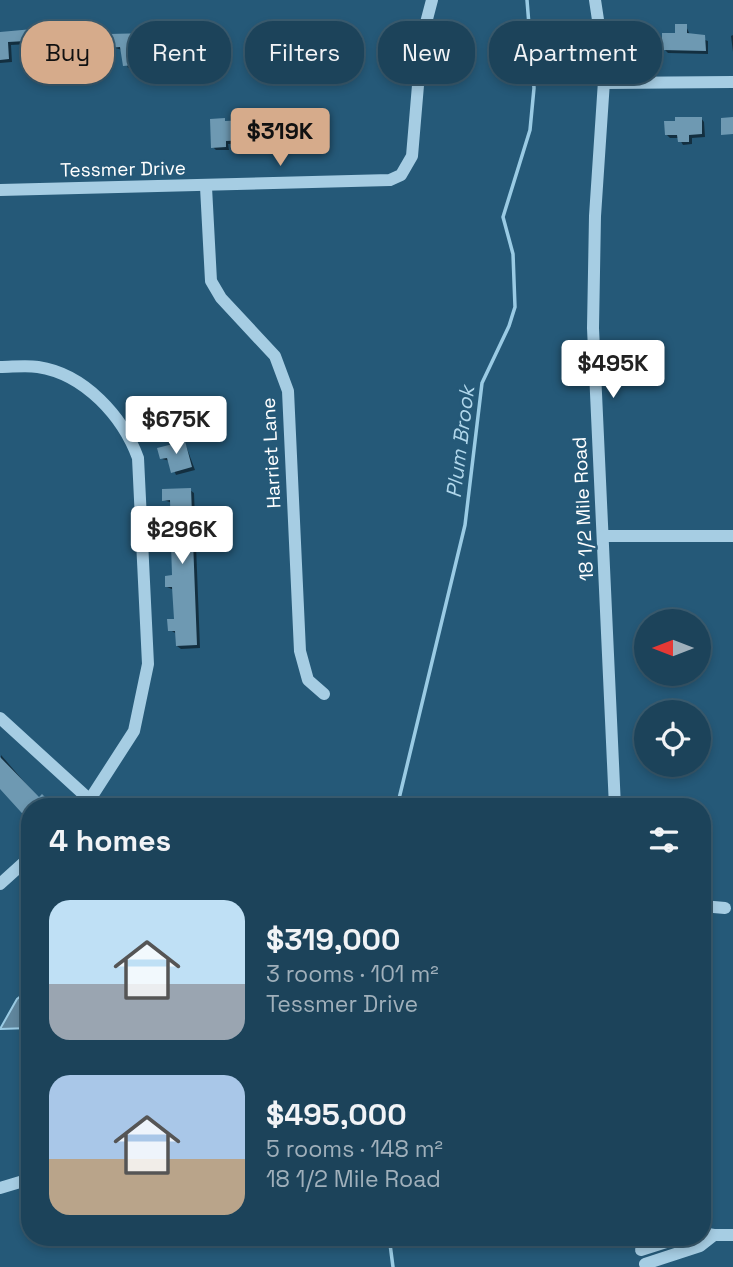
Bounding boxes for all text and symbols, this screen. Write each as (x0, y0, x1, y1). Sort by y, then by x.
chip: Buy (21, 21, 114, 84)
chip: Rent (128, 21, 231, 84)
chip: Filters (245, 21, 364, 84)
chip: New (378, 21, 475, 84)
chip: Apartment (489, 21, 662, 84)
pin: $319K (231, 108, 329, 168)
text: $319K (247, 116, 313, 146)
street label: Tessmer Drive (60, 155, 186, 183)
pin: $495K (564, 340, 662, 400)
text: $495K (578, 348, 648, 378)
water label: Plum Brook (440, 382, 481, 500)
pin: $675K (127, 396, 225, 456)
street label: Harriet Lane (256, 397, 286, 509)
text: $675K (142, 404, 210, 434)
street label: 18 1/2 Mile Road (567, 436, 599, 582)
pin: $296K (133, 506, 231, 566)
text: $296K (147, 514, 217, 544)
north arrow (634, 609, 710, 686)
map controls (634, 609, 711, 777)
button: locate (634, 700, 711, 777)
text: 4 homes (49, 821, 171, 860)
icon: filters (645, 821, 683, 859)
text: $319,000 (266, 920, 400, 959)
icon: home (105, 928, 189, 1012)
text: 3 rooms · 101 m² (266, 959, 439, 989)
text: Tessmer Drive (266, 989, 418, 1019)
text: $495,000 (266, 1095, 407, 1134)
icon: home (105, 1103, 189, 1187)
text: 5 rooms · 148 m² (266, 1134, 443, 1164)
text: 18 1/2 Mile Road (266, 1164, 441, 1194)

